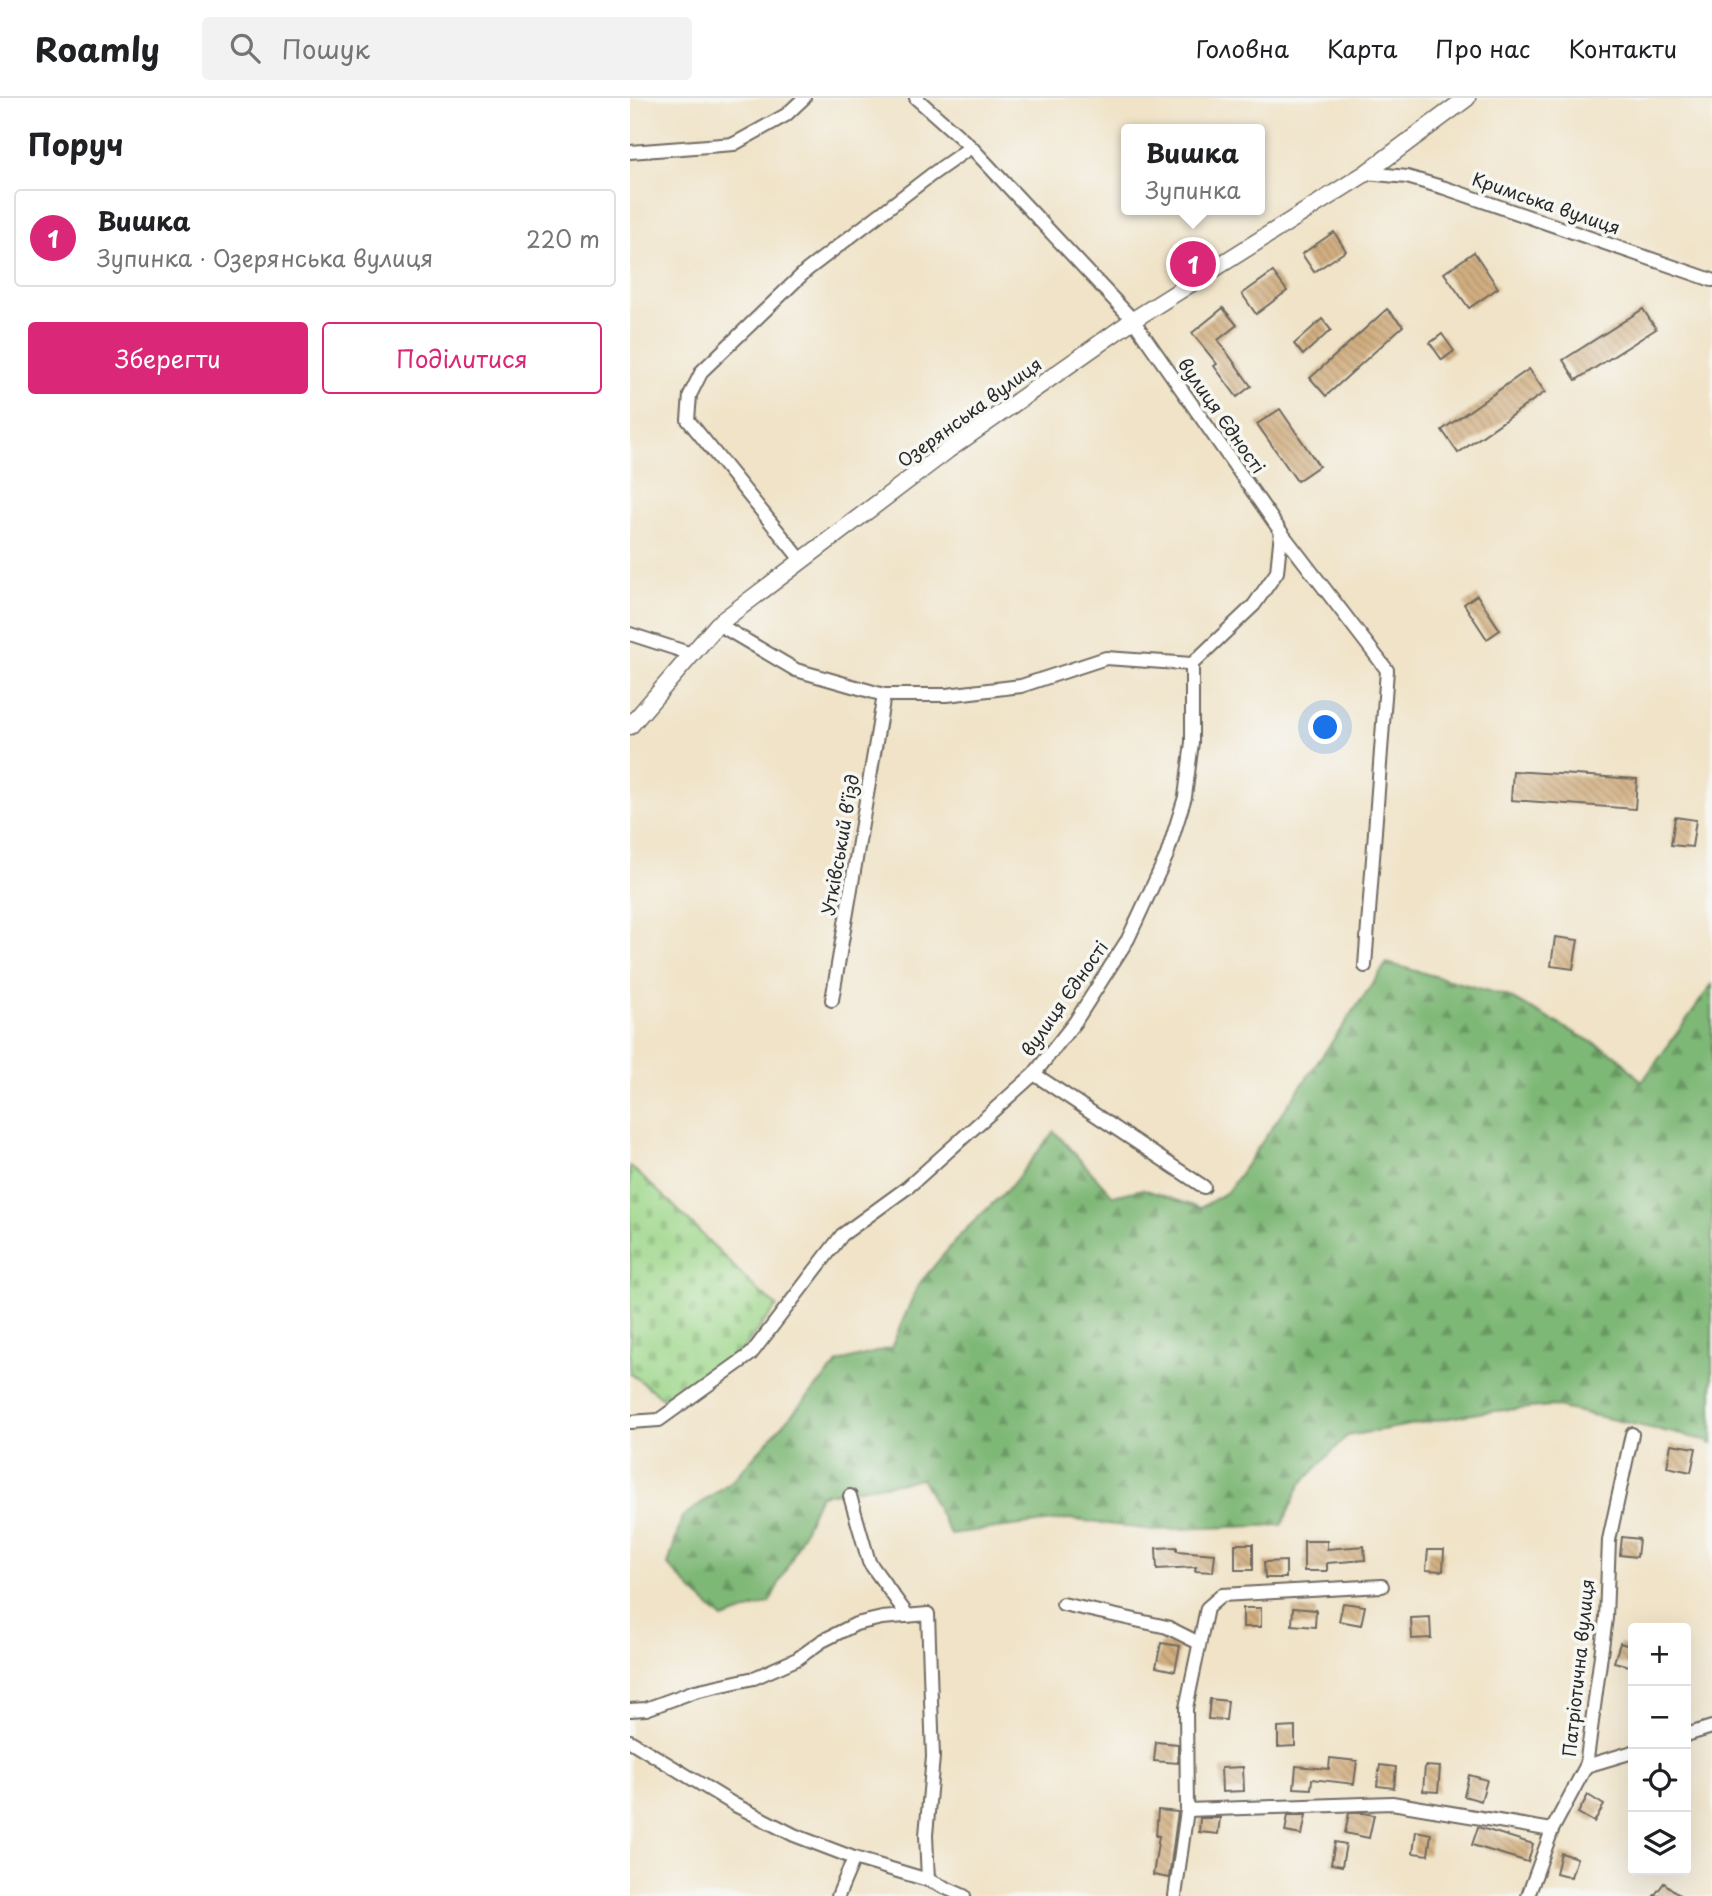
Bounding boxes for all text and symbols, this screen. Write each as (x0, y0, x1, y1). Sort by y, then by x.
search box (202, 17, 692, 80)
text: Roamly (35, 23, 160, 73)
icon: search (226, 29, 264, 67)
text: Пошук (282, 29, 370, 68)
text: Головна (1196, 30, 1289, 66)
text: Карта (1327, 30, 1397, 66)
text: Про нас (1435, 30, 1530, 66)
text: Контакти (1568, 30, 1677, 66)
text: Поруч (28, 121, 123, 166)
popup (1121, 124, 1265, 215)
text: Вишка (1146, 133, 1239, 172)
street label: Кримська вулиця (1469, 165, 1624, 241)
text: Зупинка (1146, 172, 1241, 207)
text: Вишка (97, 201, 191, 240)
text: 1 (48, 221, 59, 256)
text: 220 m (526, 221, 600, 256)
pin: 1 (1170, 238, 1216, 290)
text: Зупинка · Озерянська вулиця (97, 240, 433, 275)
button: Зберегти (28, 322, 308, 394)
button: Поділитися (322, 322, 602, 394)
street label: Озерянська вулиця (891, 350, 1047, 473)
street label: вулиця Єдності (1172, 352, 1272, 479)
your location (1308, 710, 1342, 744)
street label: Утківський в'їзд (814, 772, 865, 918)
street label: вулиця Єдності (1014, 935, 1114, 1062)
street label: Патріотична вулиця (1555, 1578, 1600, 1758)
map controls (1628, 1623, 1691, 1875)
button: + (1628, 1623, 1691, 1686)
button: − (1628, 1686, 1691, 1749)
button: locate (1628, 1749, 1691, 1812)
button: layers (1628, 1812, 1691, 1875)

